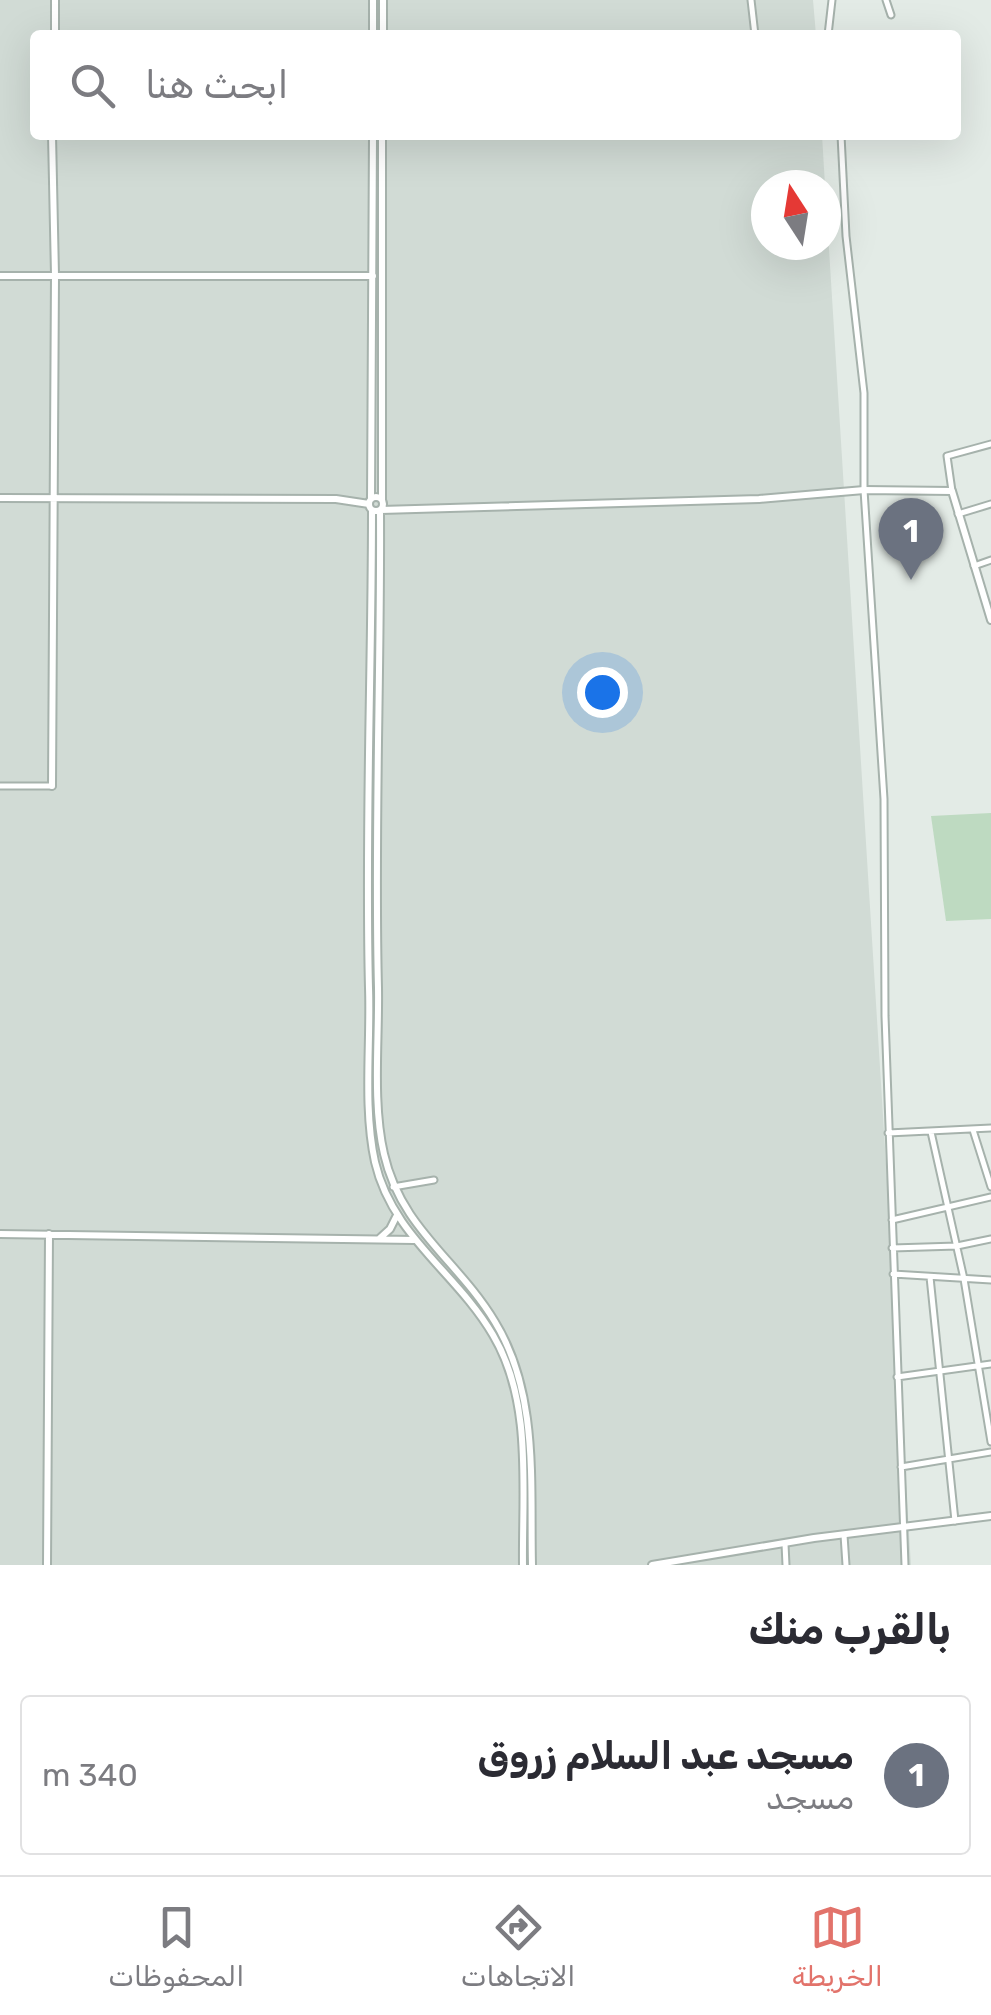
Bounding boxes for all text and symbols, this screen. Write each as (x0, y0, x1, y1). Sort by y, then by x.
search box (30, 30, 961, 140)
icon: search (65, 58, 120, 113)
text: ابحث هنا (145, 62, 288, 108)
north arrow (751, 170, 841, 260)
pin: 1 (878, 498, 944, 580)
your location (577, 667, 628, 718)
text: بالقرب منك (749, 1605, 951, 1655)
text: مسجد عبد السلام زروق (477, 1733, 854, 1779)
text: 340 m (42, 1756, 138, 1794)
text: 1 (909, 1756, 924, 1794)
text: مسجد (766, 1779, 854, 1817)
tab: المحفوظات (108, 1900, 244, 1993)
tab: الاتجاهات (461, 1900, 575, 1993)
tab: الخريطة (792, 1900, 883, 1993)

